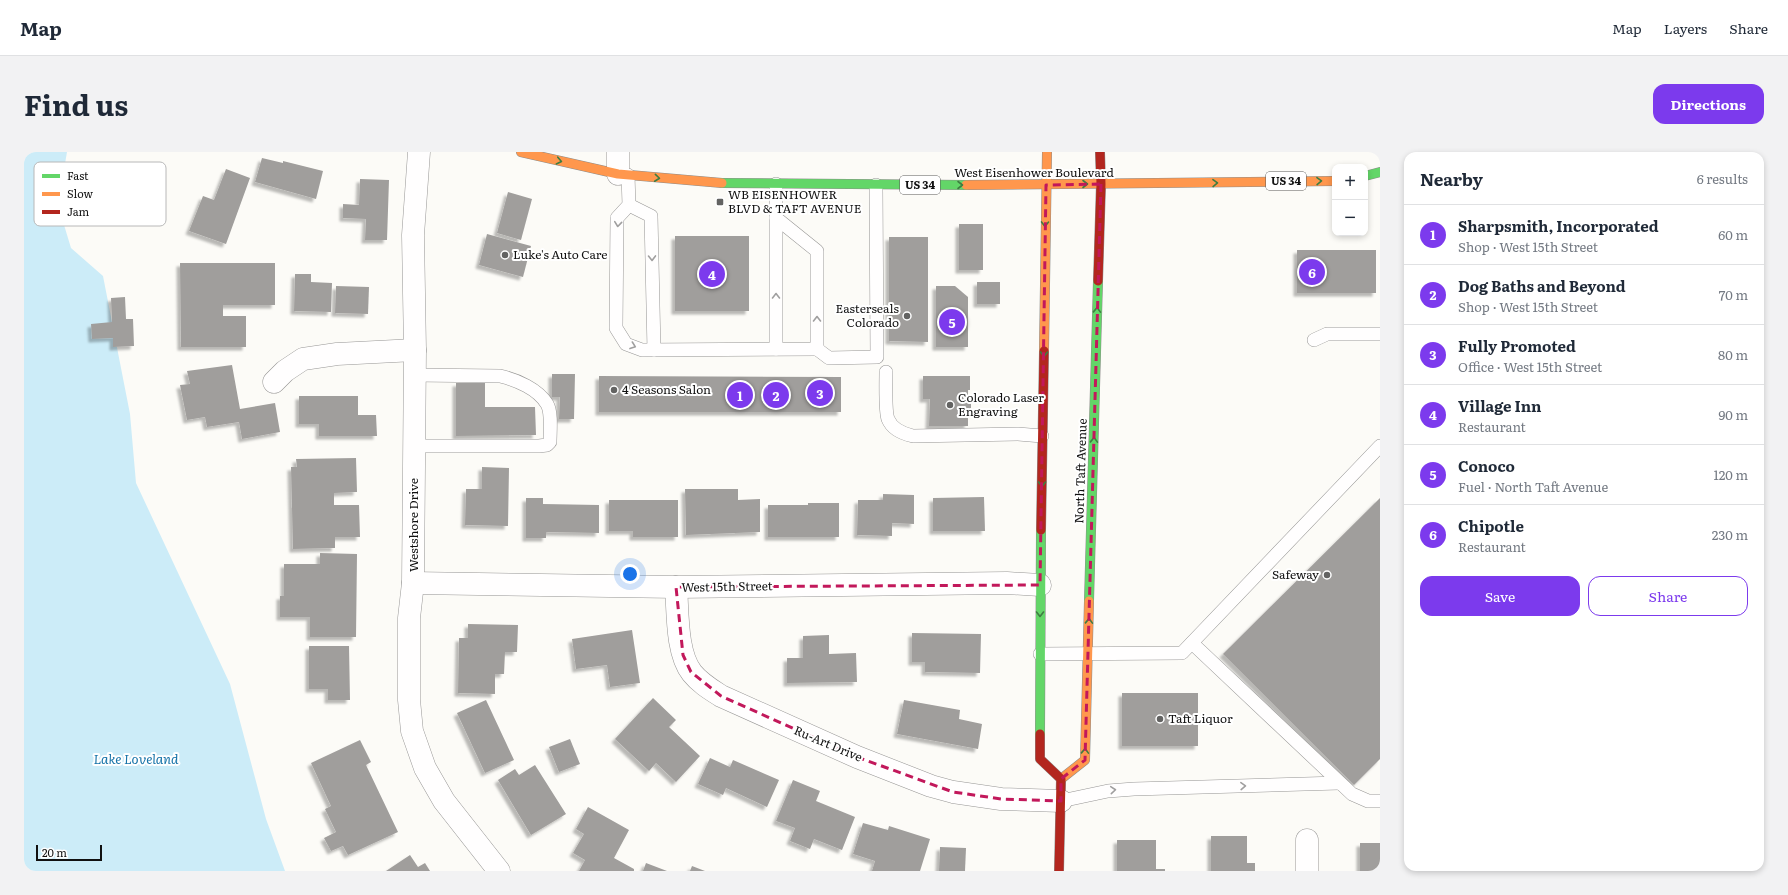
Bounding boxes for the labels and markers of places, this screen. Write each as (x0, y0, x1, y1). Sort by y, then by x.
place label: WB EISENHOWER BLVD & TAFT AVENUE (728, 185, 862, 217)
marker: WB EISENHOWER BLVD & TAFT AVENUE (715, 197, 725, 207)
place label: Luke's Auto Care (513, 245, 608, 263)
marker: Luke's Auto Care (500, 250, 510, 260)
pin: 6 (1299, 257, 1325, 287)
pin: 4 (699, 259, 725, 289)
place label: Easterseals Colorado (836, 299, 900, 331)
pin: 5 (939, 307, 965, 337)
marker: Easterseals Colorado (902, 311, 912, 321)
pin: 3 (807, 378, 833, 408)
place label: 4 Seasons Salon (622, 380, 711, 398)
pin: 1 (727, 380, 753, 410)
pin: 2 (763, 380, 789, 410)
marker: 4 Seasons Salon (609, 385, 619, 395)
place label: Colorado Laser Engraving (958, 388, 1044, 420)
marker: Colorado Laser Engraving (945, 400, 955, 410)
place label: Safeway (1272, 565, 1319, 583)
marker: Safeway (1322, 570, 1332, 580)
place label: Taft Liquor (1168, 709, 1233, 727)
marker: Taft Liquor (1155, 714, 1165, 724)

